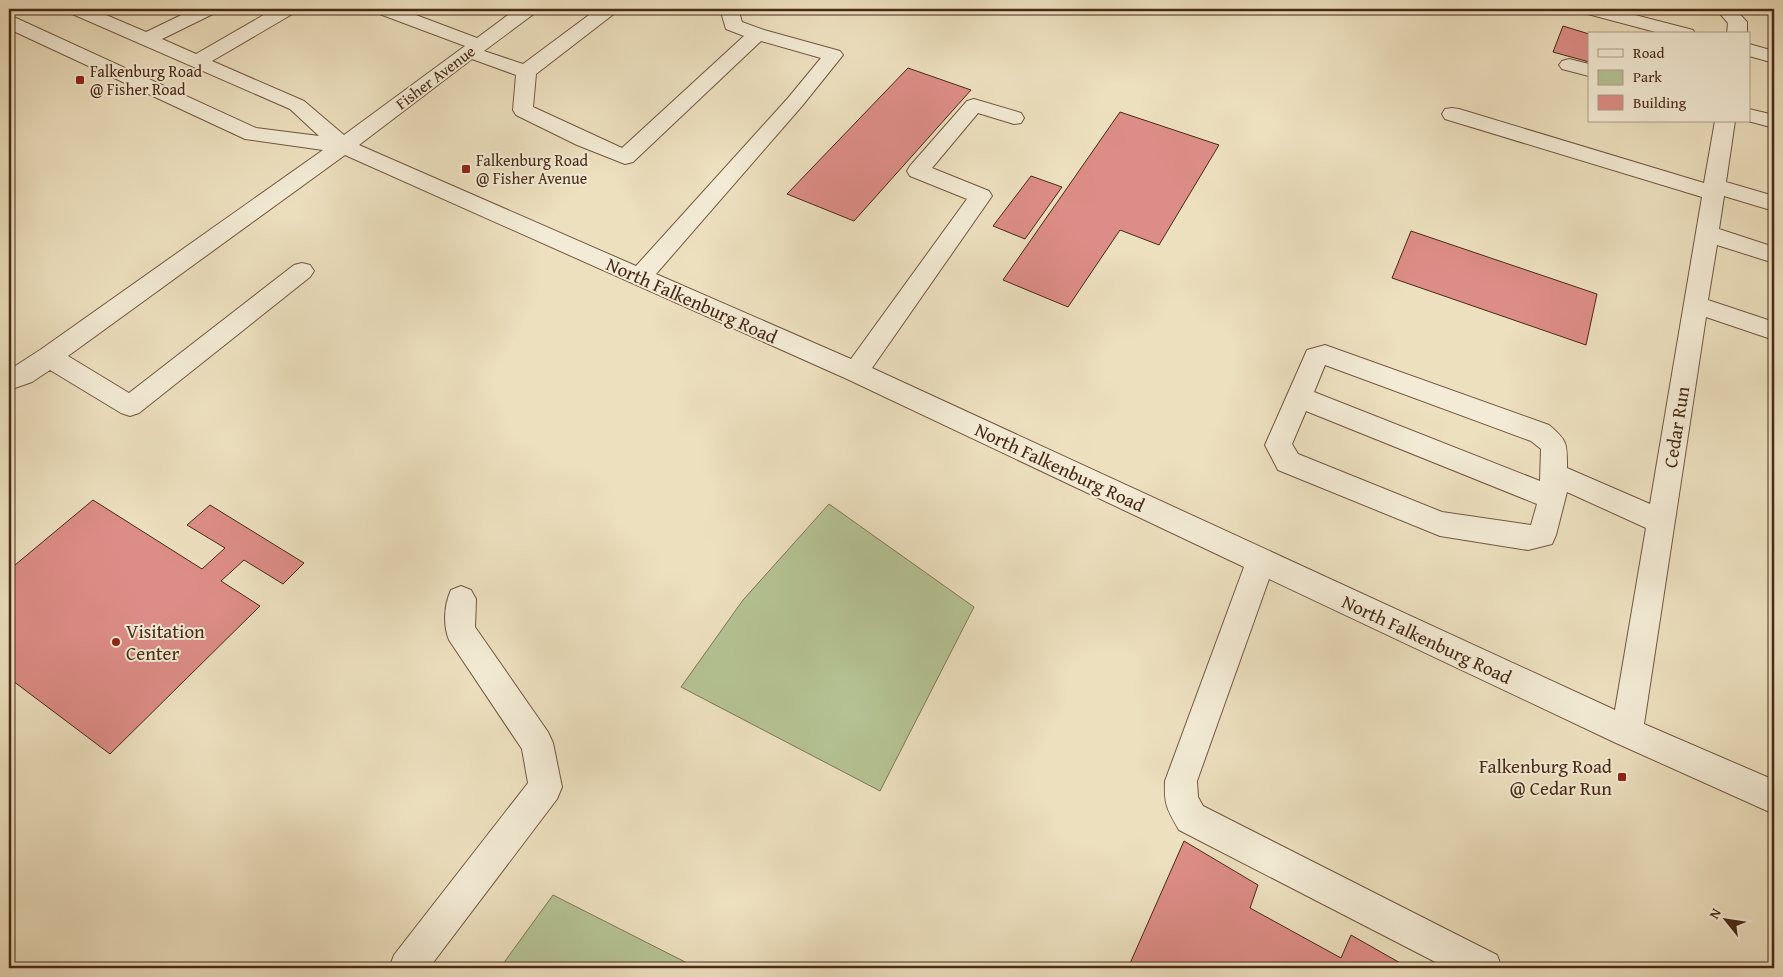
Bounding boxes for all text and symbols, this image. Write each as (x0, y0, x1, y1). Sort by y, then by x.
legend (1588, 32, 1750, 122)
street label: Fisher Avenue (390, 39, 480, 115)
text: Road (1633, 42, 1664, 63)
place label: Falkenburg Road @ Fisher Road (90, 59, 202, 101)
text: Park (1633, 66, 1662, 87)
marker: Falkenburg Road @ Fisher Road (74, 74, 86, 86)
text: Building (1633, 92, 1687, 113)
place label: Falkenburg Road @ Fisher Avenue (476, 148, 588, 190)
marker: Falkenburg Road @ Fisher Avenue (460, 163, 472, 175)
street label: North Falkenburg Road (602, 250, 783, 351)
street label: Cedar Run (1656, 384, 1696, 470)
street label: North Falkenburg Road (970, 415, 1150, 519)
street label: North Falkenburg Road (1337, 587, 1517, 691)
place label: Visitation Center (126, 617, 205, 667)
marker: Visitation Center (110, 636, 122, 648)
place label: Falkenburg Road @ Cedar Run (1479, 752, 1613, 802)
marker: Falkenburg Road @ Cedar Run (1616, 771, 1628, 783)
north arrow (1700, 894, 1750, 944)
text: N (1704, 904, 1726, 923)

